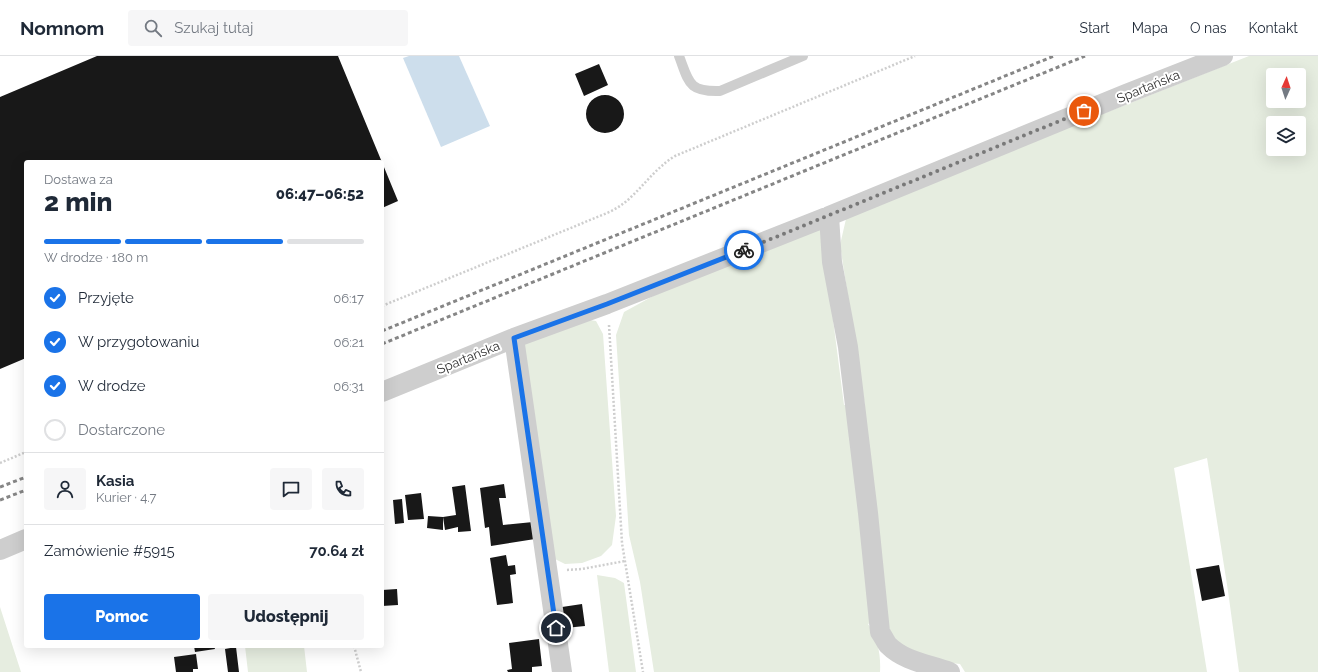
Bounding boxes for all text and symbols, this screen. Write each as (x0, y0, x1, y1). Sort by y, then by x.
search box (128, 10, 408, 46)
text: Nomnom (20, 17, 104, 39)
icon: search (142, 17, 164, 39)
text: Szukaj tutaj (174, 19, 253, 37)
text: Start (1080, 20, 1110, 36)
text: Mapa (1132, 20, 1168, 36)
text: O nas (1190, 20, 1227, 36)
text: Kontakt (1249, 20, 1298, 36)
street label: Spartańska (1114, 67, 1182, 106)
north arrow (1266, 68, 1306, 108)
map controls (1266, 68, 1306, 156)
pin (1067, 94, 1101, 128)
icon: bag (1073, 100, 1095, 122)
button: layers (1266, 116, 1306, 156)
text: Dostawa za (44, 172, 113, 187)
text: 06:47–06:52 (276, 185, 364, 203)
text: 2 min (44, 187, 112, 217)
courier (724, 230, 764, 270)
icon: bike (733, 239, 755, 261)
text: W drodze · 180 m (44, 250, 148, 265)
icon: check (44, 287, 66, 309)
text: Przyjęte (78, 289, 134, 307)
text: 06:17 (333, 291, 364, 306)
icon: check (44, 331, 66, 353)
text: W przygotowaniu (78, 333, 199, 351)
text: 06:21 (333, 335, 364, 350)
street label: Spartańska (434, 338, 502, 377)
icon: check (44, 375, 66, 397)
text: W drodze (78, 377, 146, 395)
text: 06:31 (333, 379, 364, 394)
text: Dostarczone (78, 421, 165, 439)
button: person (44, 468, 86, 510)
button: chat (270, 468, 312, 510)
button: phone (322, 468, 364, 510)
text: Kasia (96, 472, 134, 490)
text: Kurier · 4.7 (96, 490, 156, 505)
text: Zamówienie #5915 (44, 542, 175, 560)
text: 70.64 zł (309, 542, 364, 560)
button: Pomoc (44, 594, 200, 640)
button: Udostępnij (208, 594, 364, 640)
pin (539, 611, 573, 645)
icon: home (545, 617, 567, 639)

